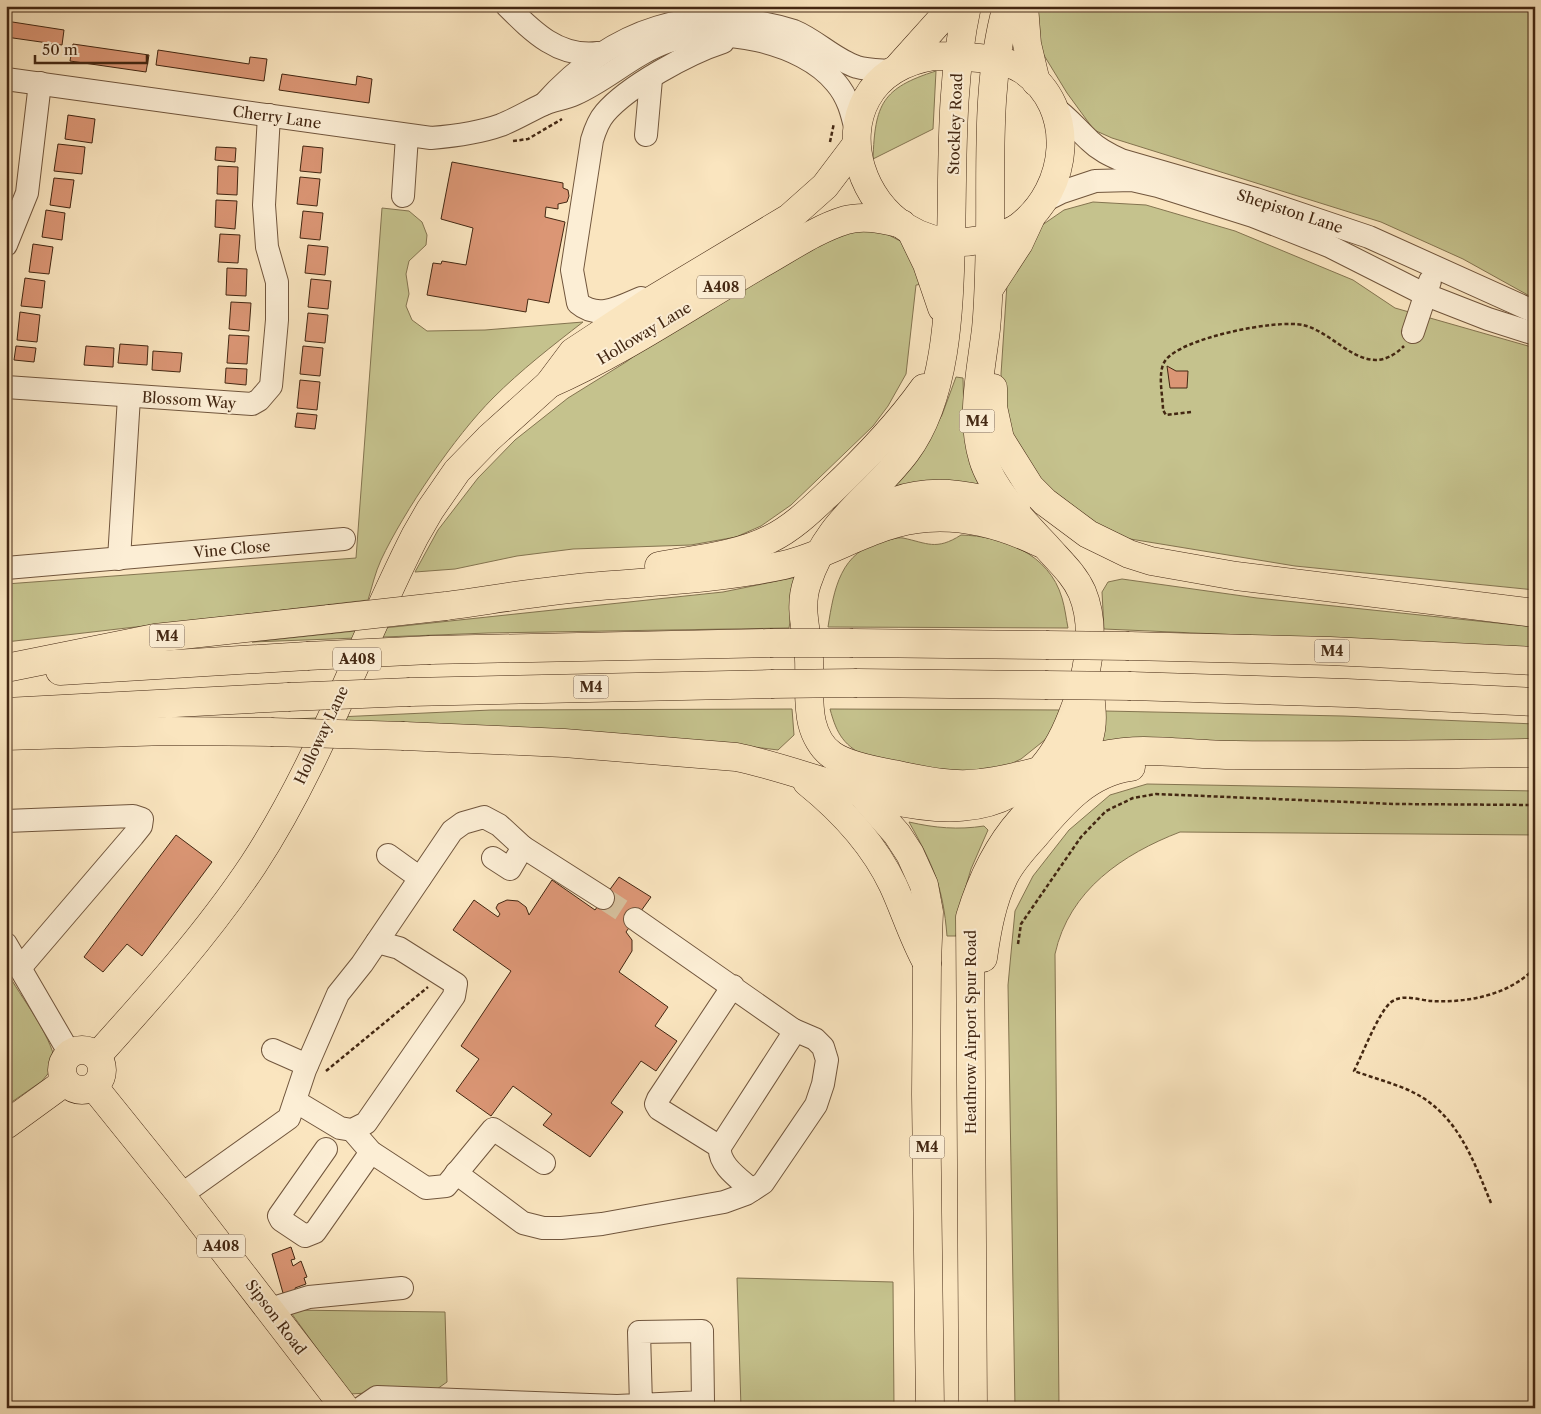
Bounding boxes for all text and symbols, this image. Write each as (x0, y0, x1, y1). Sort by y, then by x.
scale bar (35, 32, 148, 64)
text: 50 m (42, 40, 78, 59)
street label: Stockley Road (944, 73, 966, 175)
street label: Cherry Lane (231, 101, 323, 133)
street label: Shepiston Lane (1235, 185, 1345, 237)
road number: A408 (697, 276, 745, 298)
street label: Holloway Lane (594, 297, 694, 369)
street label: Blossom Way (141, 387, 238, 413)
road number: M4 (960, 410, 994, 432)
street label: Vine Close (192, 536, 271, 562)
road number: M4 (150, 624, 184, 648)
road number: M4 (1314, 640, 1350, 662)
road number: A408 (333, 648, 381, 671)
road number: M4 (574, 676, 608, 699)
street label: Holloway Lane (290, 683, 352, 787)
street label: Heathrow Airport Spur Road (961, 930, 980, 1134)
road number: M4 (910, 1136, 944, 1158)
road number: A408 (197, 1234, 245, 1258)
street label: Sipson Road (242, 1276, 310, 1358)

